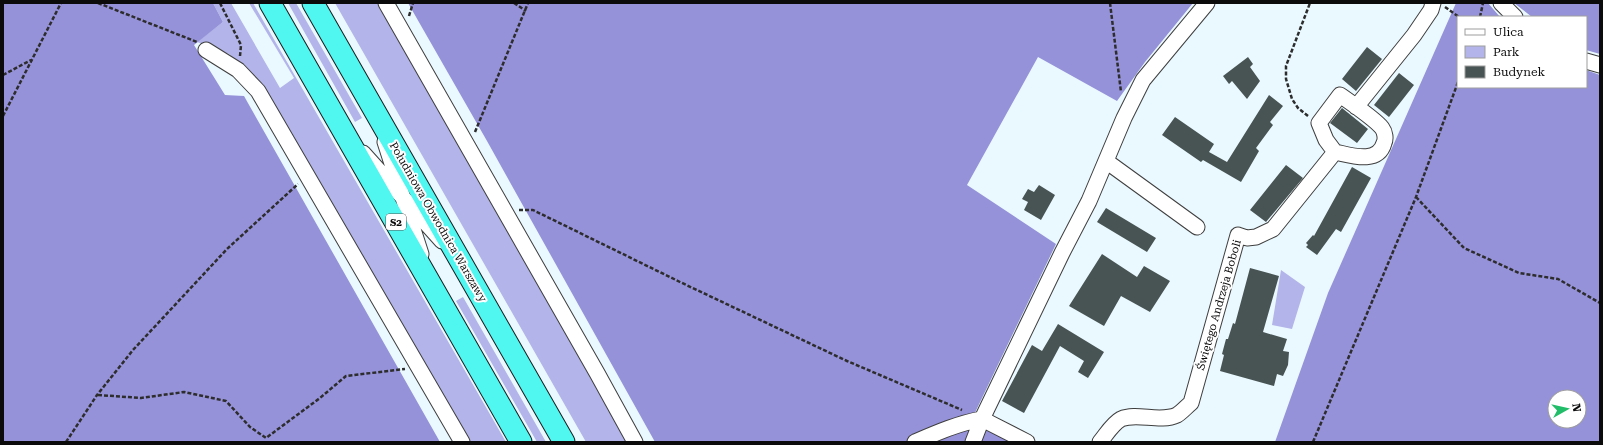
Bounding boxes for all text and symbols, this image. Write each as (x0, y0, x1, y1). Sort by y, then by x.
legend (1457, 16, 1587, 88)
text: Ulica (1493, 25, 1524, 39)
text: Park (1493, 45, 1520, 59)
text: Budynek (1493, 65, 1545, 79)
street label: Południowa Obwodnica Warszawy (387, 140, 490, 305)
road number: S2 (386, 214, 406, 230)
street label: Świętego Andrzeja Boboli (1193, 237, 1244, 372)
north arrow (1547, 389, 1587, 429)
text: N (1569, 403, 1584, 413)

